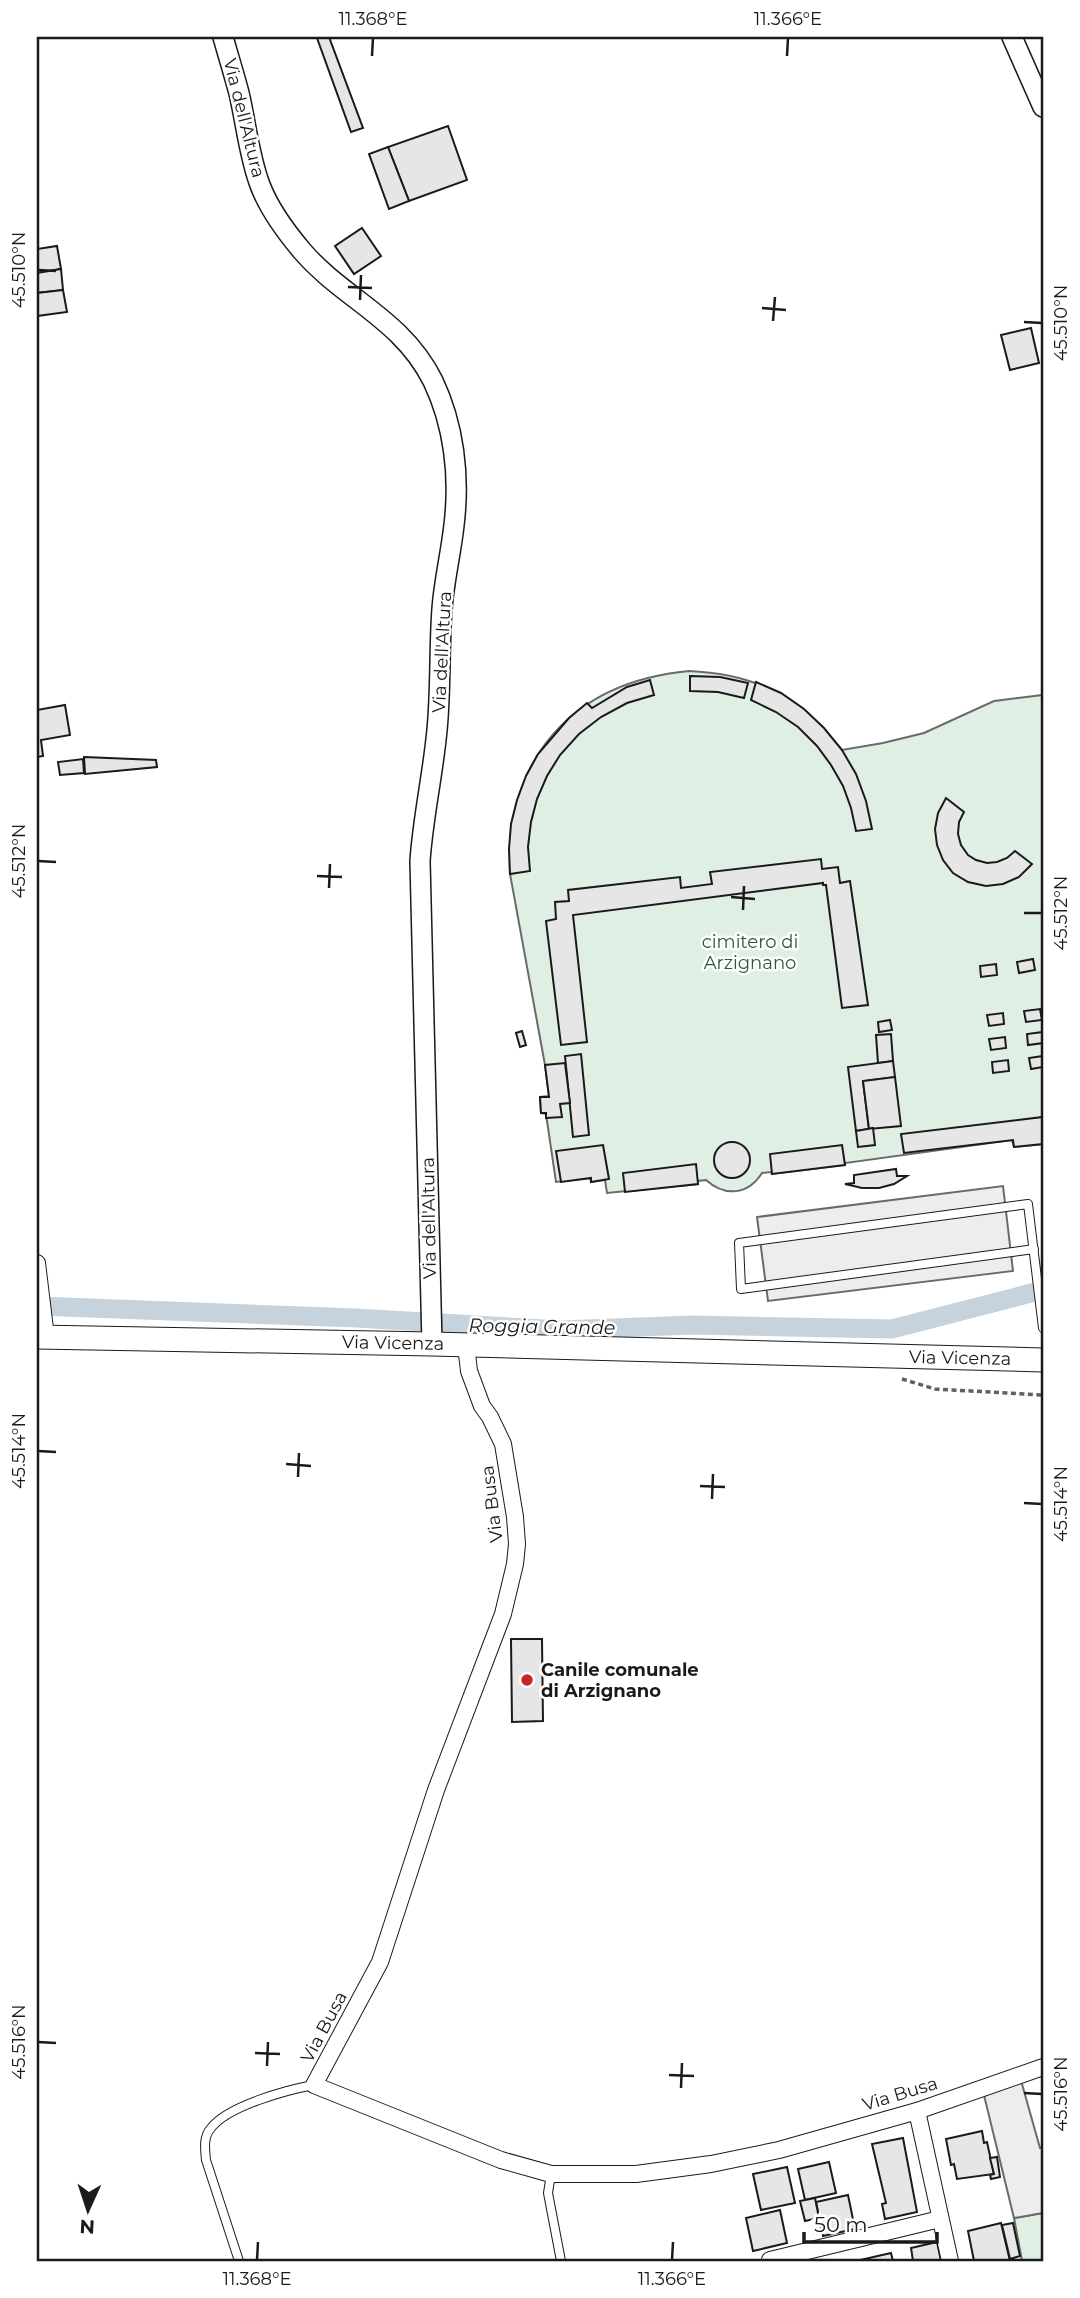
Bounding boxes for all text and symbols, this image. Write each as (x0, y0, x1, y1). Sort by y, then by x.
text: 11.368°E (338, 8, 408, 30)
text: 11.366°E (754, 8, 822, 30)
street label: Via dell'Altura (219, 56, 269, 180)
text: 45.510°N (8, 232, 30, 308)
text: 45.510°N (1050, 285, 1072, 361)
street label: Via dell'Altura (428, 590, 456, 714)
text: 45.512°N (8, 824, 30, 898)
text: 45.512°N (1050, 876, 1072, 950)
park label: cimitero di Arzignano (702, 931, 798, 974)
street label: Via dell'Altura (417, 1157, 441, 1279)
water label: Roggia Grande (468, 1314, 616, 1339)
street label: Via Vicenza (342, 1331, 444, 1355)
street label: Via Vicenza (909, 1346, 1011, 1370)
text: 45.514°N (8, 1413, 30, 1489)
street label: Via Busa (476, 1464, 508, 1544)
text: 45.514°N (1050, 1466, 1072, 1542)
place label: Canile comunale di Arzignano (541, 1659, 699, 1702)
marker: Canile comunale di Arzignano (519, 1672, 535, 1688)
street label: Via Busa (296, 1988, 352, 2066)
text: 45.516°N (8, 2004, 30, 2080)
text: 45.516°N (1050, 2056, 1072, 2132)
street label: Via Busa (860, 2072, 940, 2116)
north arrow (52, 2176, 122, 2246)
scale bar (804, 2200, 936, 2244)
text: 50 m (814, 2212, 868, 2237)
text: N (79, 2215, 95, 2238)
text: 11.368°E (222, 2268, 292, 2290)
text: 11.366°E (638, 2268, 706, 2290)

